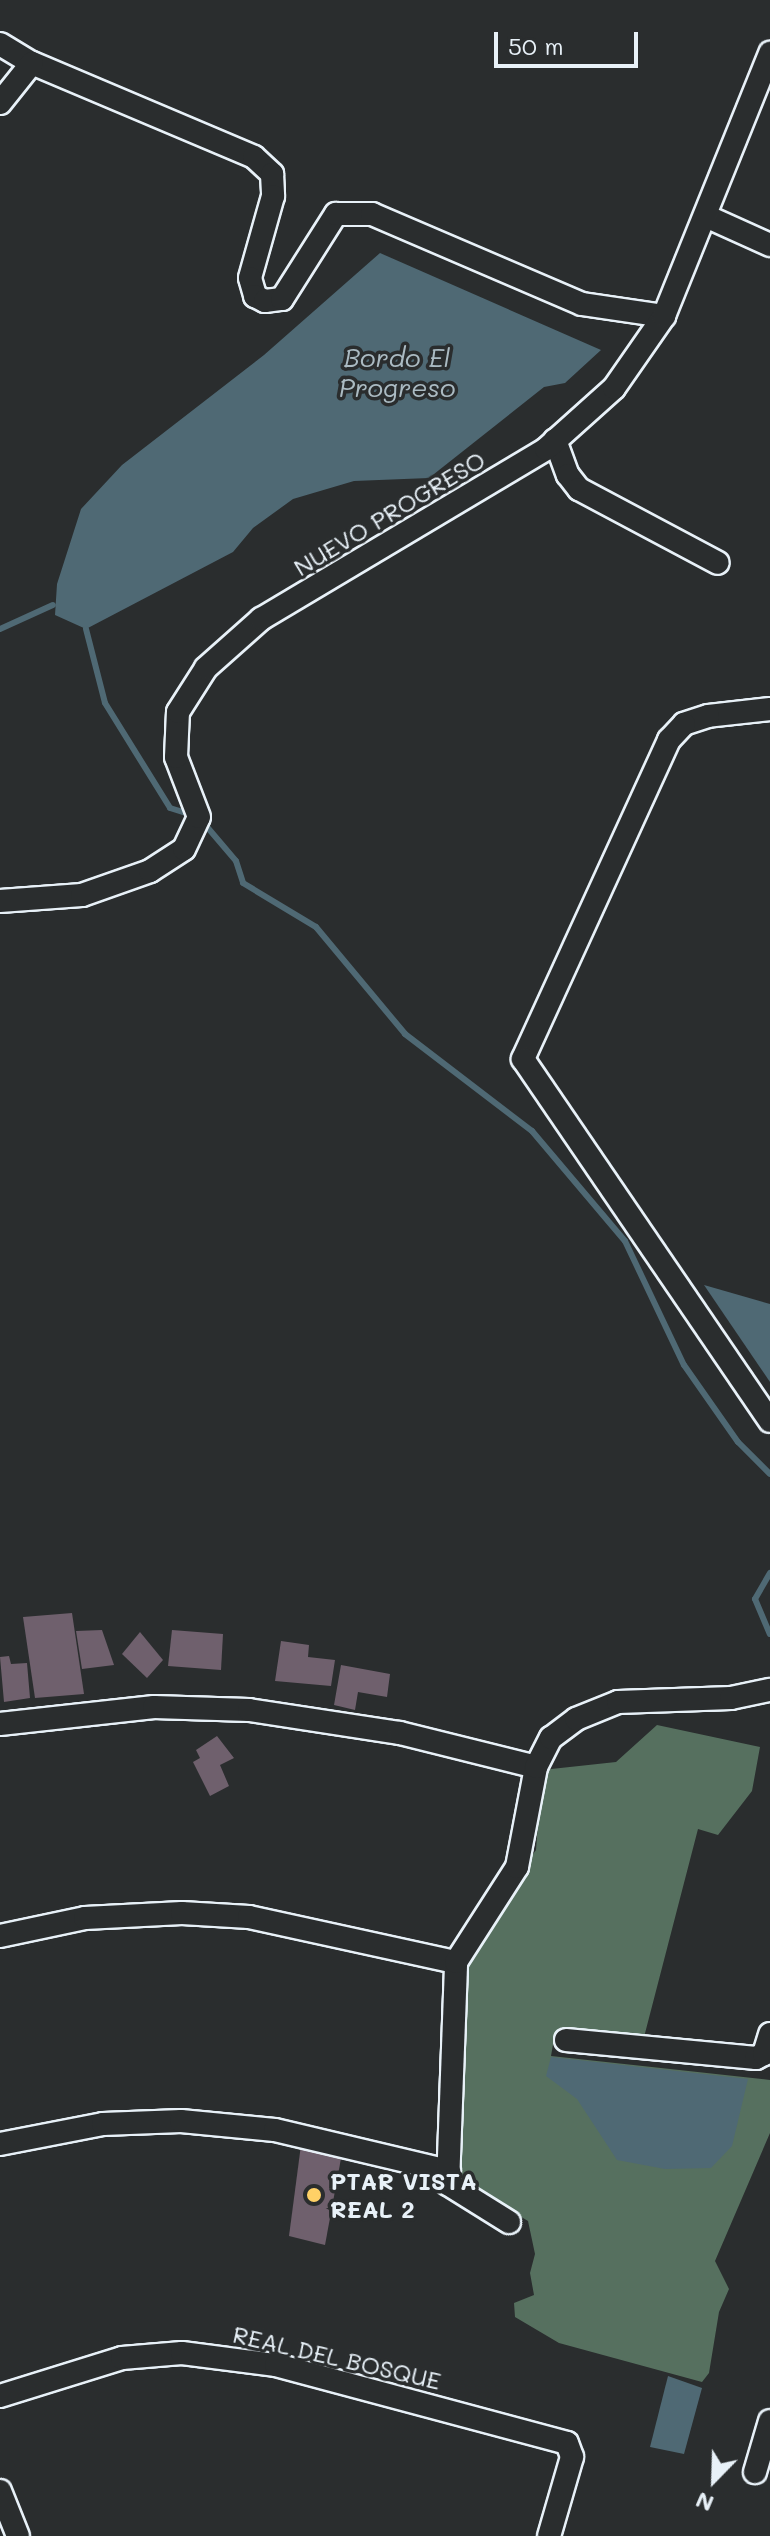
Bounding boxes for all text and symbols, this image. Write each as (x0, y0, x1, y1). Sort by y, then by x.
scale bar (498, 16, 642, 66)
text: 50 m (508, 30, 564, 61)
water label: Bordo El Progreso (339, 342, 455, 404)
street label: NUEVO PROGRESO (288, 444, 490, 582)
place label: PTAR VISTA REAL 2 (330, 2167, 477, 2223)
marker: PTAR VISTA REAL 2 (305, 2186, 323, 2204)
street label: REAL DEL BOSQUE (230, 2319, 444, 2395)
north arrow (674, 2440, 754, 2520)
text: N (691, 2486, 718, 2519)

